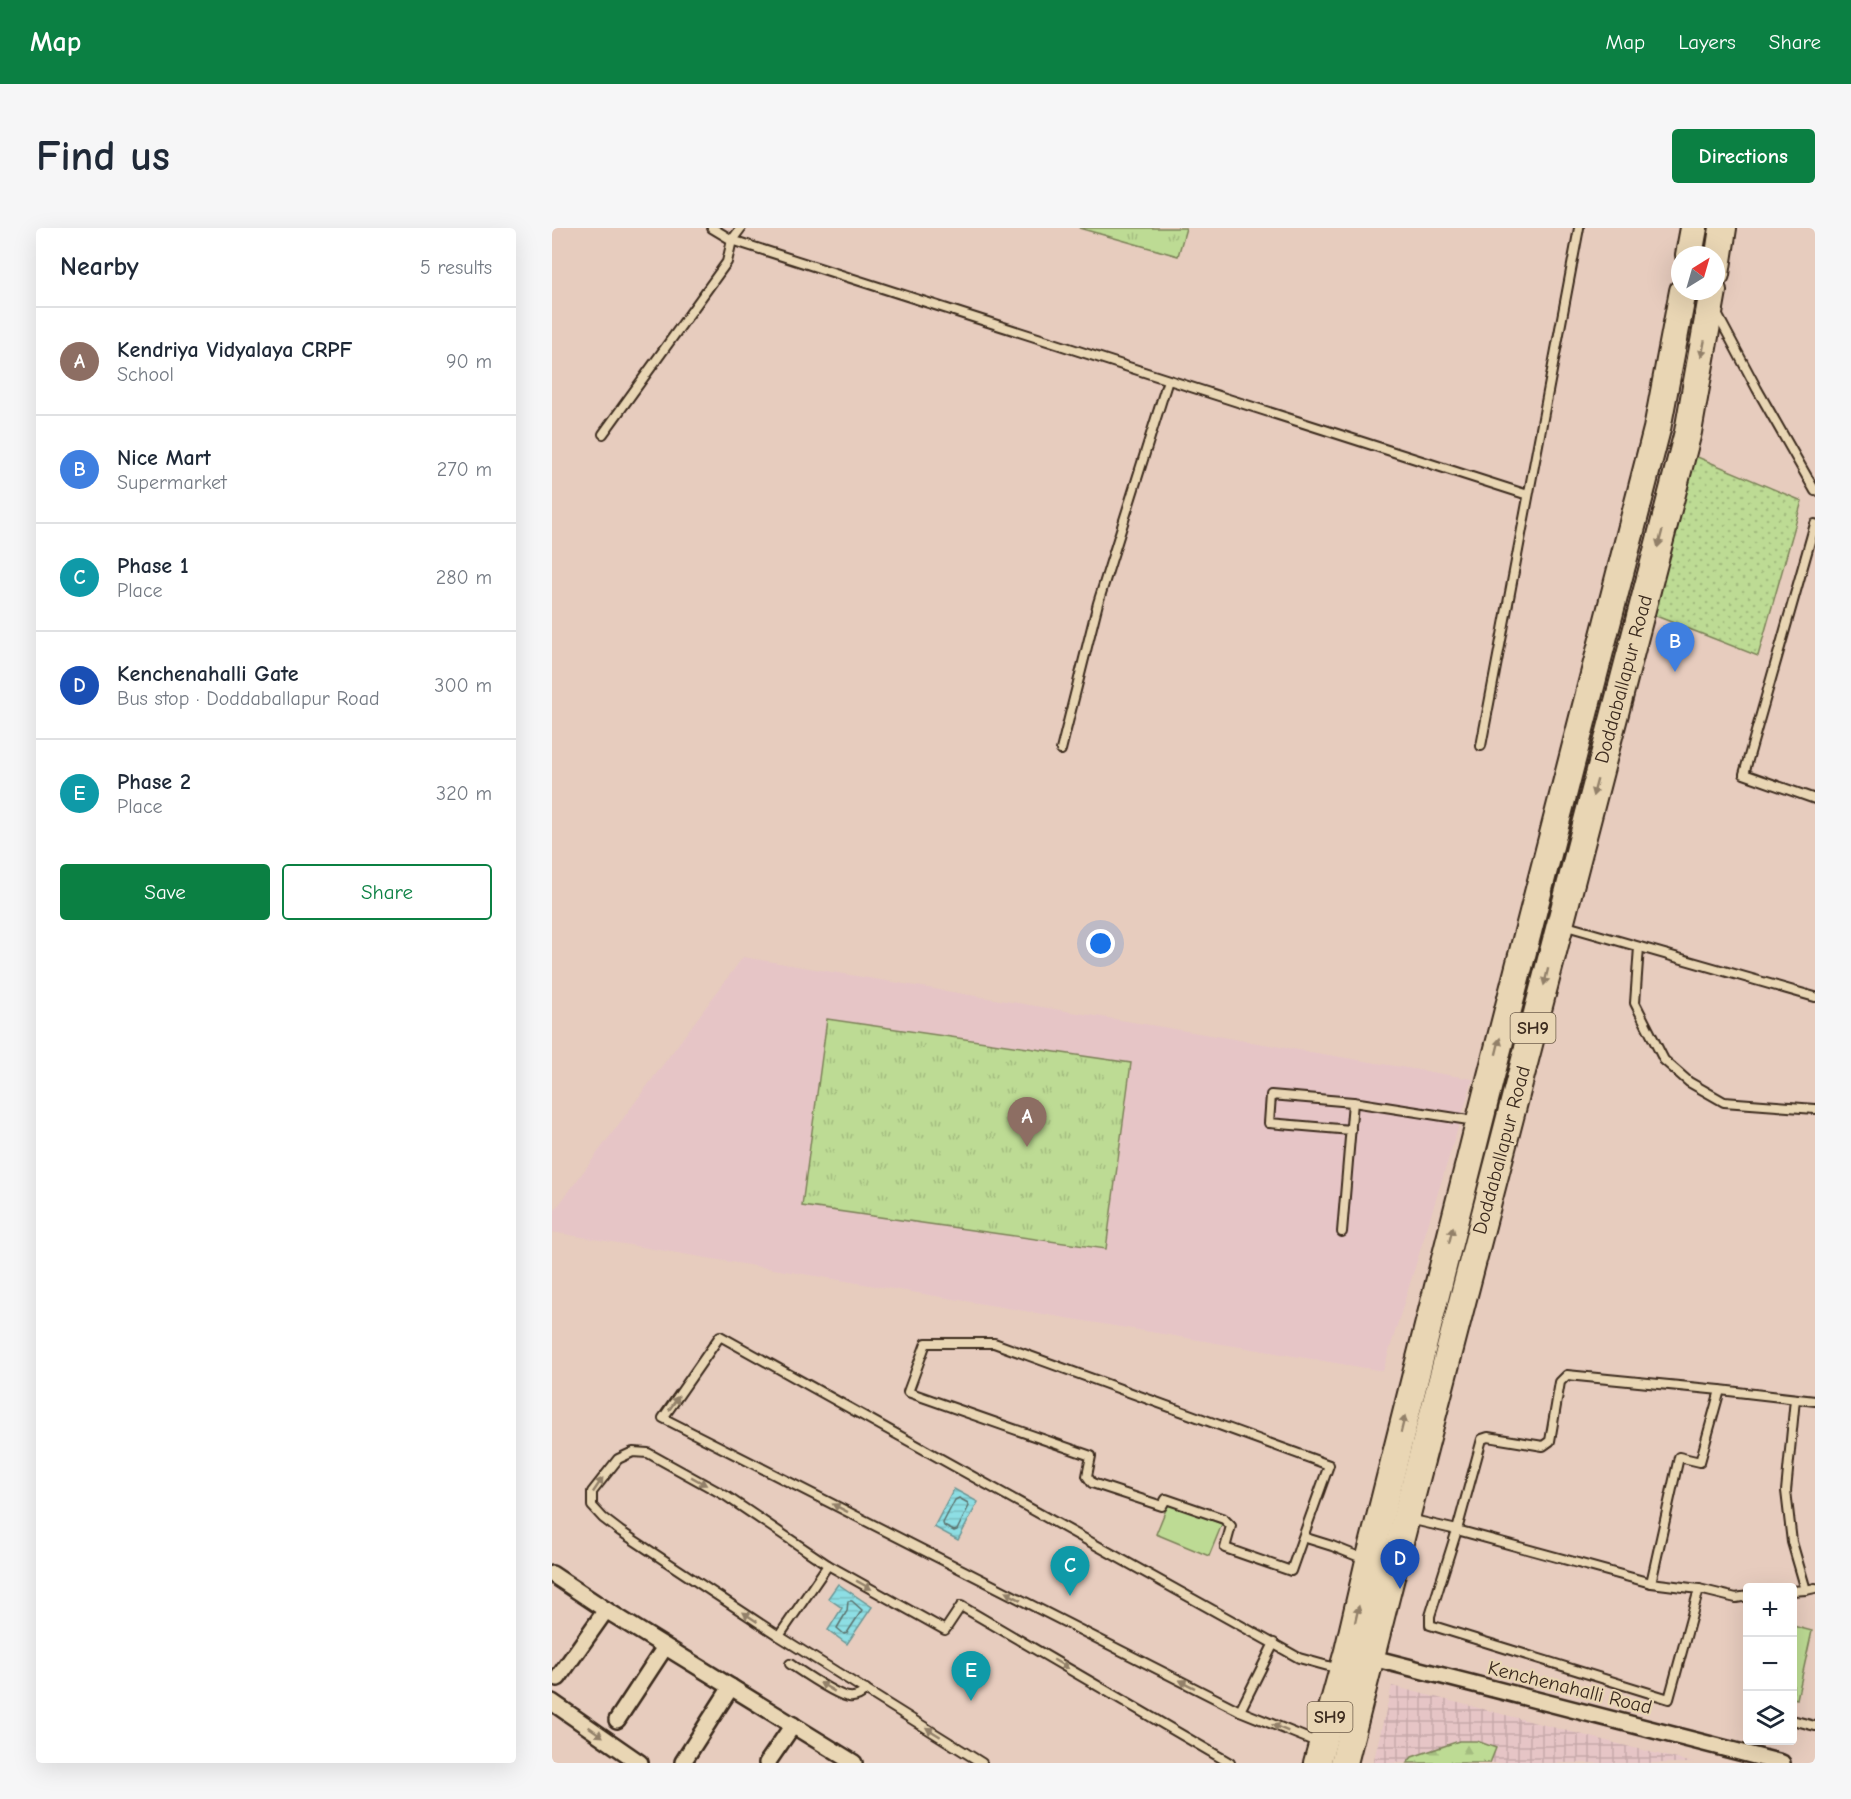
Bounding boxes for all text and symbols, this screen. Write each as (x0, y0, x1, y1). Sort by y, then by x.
text: Map (30, 26, 81, 58)
text: Map (1606, 30, 1645, 54)
text: Layers (1678, 30, 1736, 54)
text: Share (1769, 30, 1821, 54)
button: Directions (1672, 129, 1815, 183)
text: Find us (36, 132, 170, 181)
north arrow (1671, 246, 1725, 300)
text: Nearby (60, 252, 139, 282)
text: 5 results (420, 256, 492, 279)
text: Kendriya Vidyalaya CRPF (117, 337, 352, 363)
one-way arrow (1698, 339, 1707, 358)
text: A (74, 350, 85, 373)
text: 90 m (446, 350, 492, 373)
text: School (117, 363, 174, 386)
text: Nice Mart (117, 445, 211, 471)
text: B (73, 458, 86, 481)
text: 270 m (437, 458, 492, 481)
text: Supermarket (117, 471, 227, 494)
one-way arrow (1654, 529, 1664, 548)
text: Phase 1 (117, 553, 189, 579)
text: C (73, 566, 86, 589)
text: 280 m (436, 566, 492, 589)
text: Place (117, 579, 163, 602)
street label: Doddaballapur Road (1590, 592, 1657, 766)
pin: B (1656, 622, 1694, 672)
text: Kenchenahalli Gate (117, 661, 299, 687)
text: D (73, 674, 86, 697)
text: 300 m (434, 674, 492, 697)
text: Bus stop · Doddaballapur Road (117, 687, 380, 710)
text: Phase 2 (117, 769, 191, 795)
one-way arrow (1589, 779, 1599, 797)
text: E (74, 782, 85, 805)
text: 320 m (436, 782, 492, 805)
text: Place (117, 795, 163, 818)
button: Save (60, 864, 270, 920)
button: Share (282, 864, 492, 920)
your location (1086, 929, 1115, 958)
one-way arrow (1540, 968, 1550, 986)
road number: SH9 (1510, 1013, 1556, 1043)
one-way arrow (1494, 1037, 1504, 1055)
street label: Doddaballapur Road (1468, 1063, 1535, 1237)
pin: A (1008, 1098, 1046, 1147)
one-way arrow (1447, 1226, 1457, 1244)
one-way arrow (668, 1396, 680, 1412)
one-way arrow (1399, 1415, 1409, 1434)
one-way arrow (691, 1476, 708, 1486)
one-way arrow (592, 1478, 604, 1494)
one-way arrow (831, 1503, 848, 1512)
pin: D (1380, 1540, 1420, 1589)
pin: C (1050, 1546, 1090, 1596)
one-way arrow (856, 1580, 873, 1590)
map controls (1743, 1583, 1797, 1745)
button: + (1743, 1583, 1797, 1637)
one-way arrow (1005, 1591, 1022, 1601)
one-way arrow (1353, 1604, 1362, 1623)
one-way arrow (742, 1612, 758, 1623)
button: − (1743, 1637, 1797, 1691)
pin: E (952, 1652, 990, 1701)
street label: Kenchenahalli Road (1485, 1656, 1654, 1719)
one-way arrow (1052, 1659, 1069, 1669)
one-way arrow (1179, 1679, 1196, 1689)
one-way arrow (819, 1681, 835, 1692)
button: layers (1743, 1691, 1797, 1745)
road number: SH9 (1308, 1702, 1352, 1732)
one-way arrow (1271, 1722, 1289, 1732)
one-way arrow (588, 1726, 604, 1737)
one-way arrow (925, 1726, 941, 1737)

